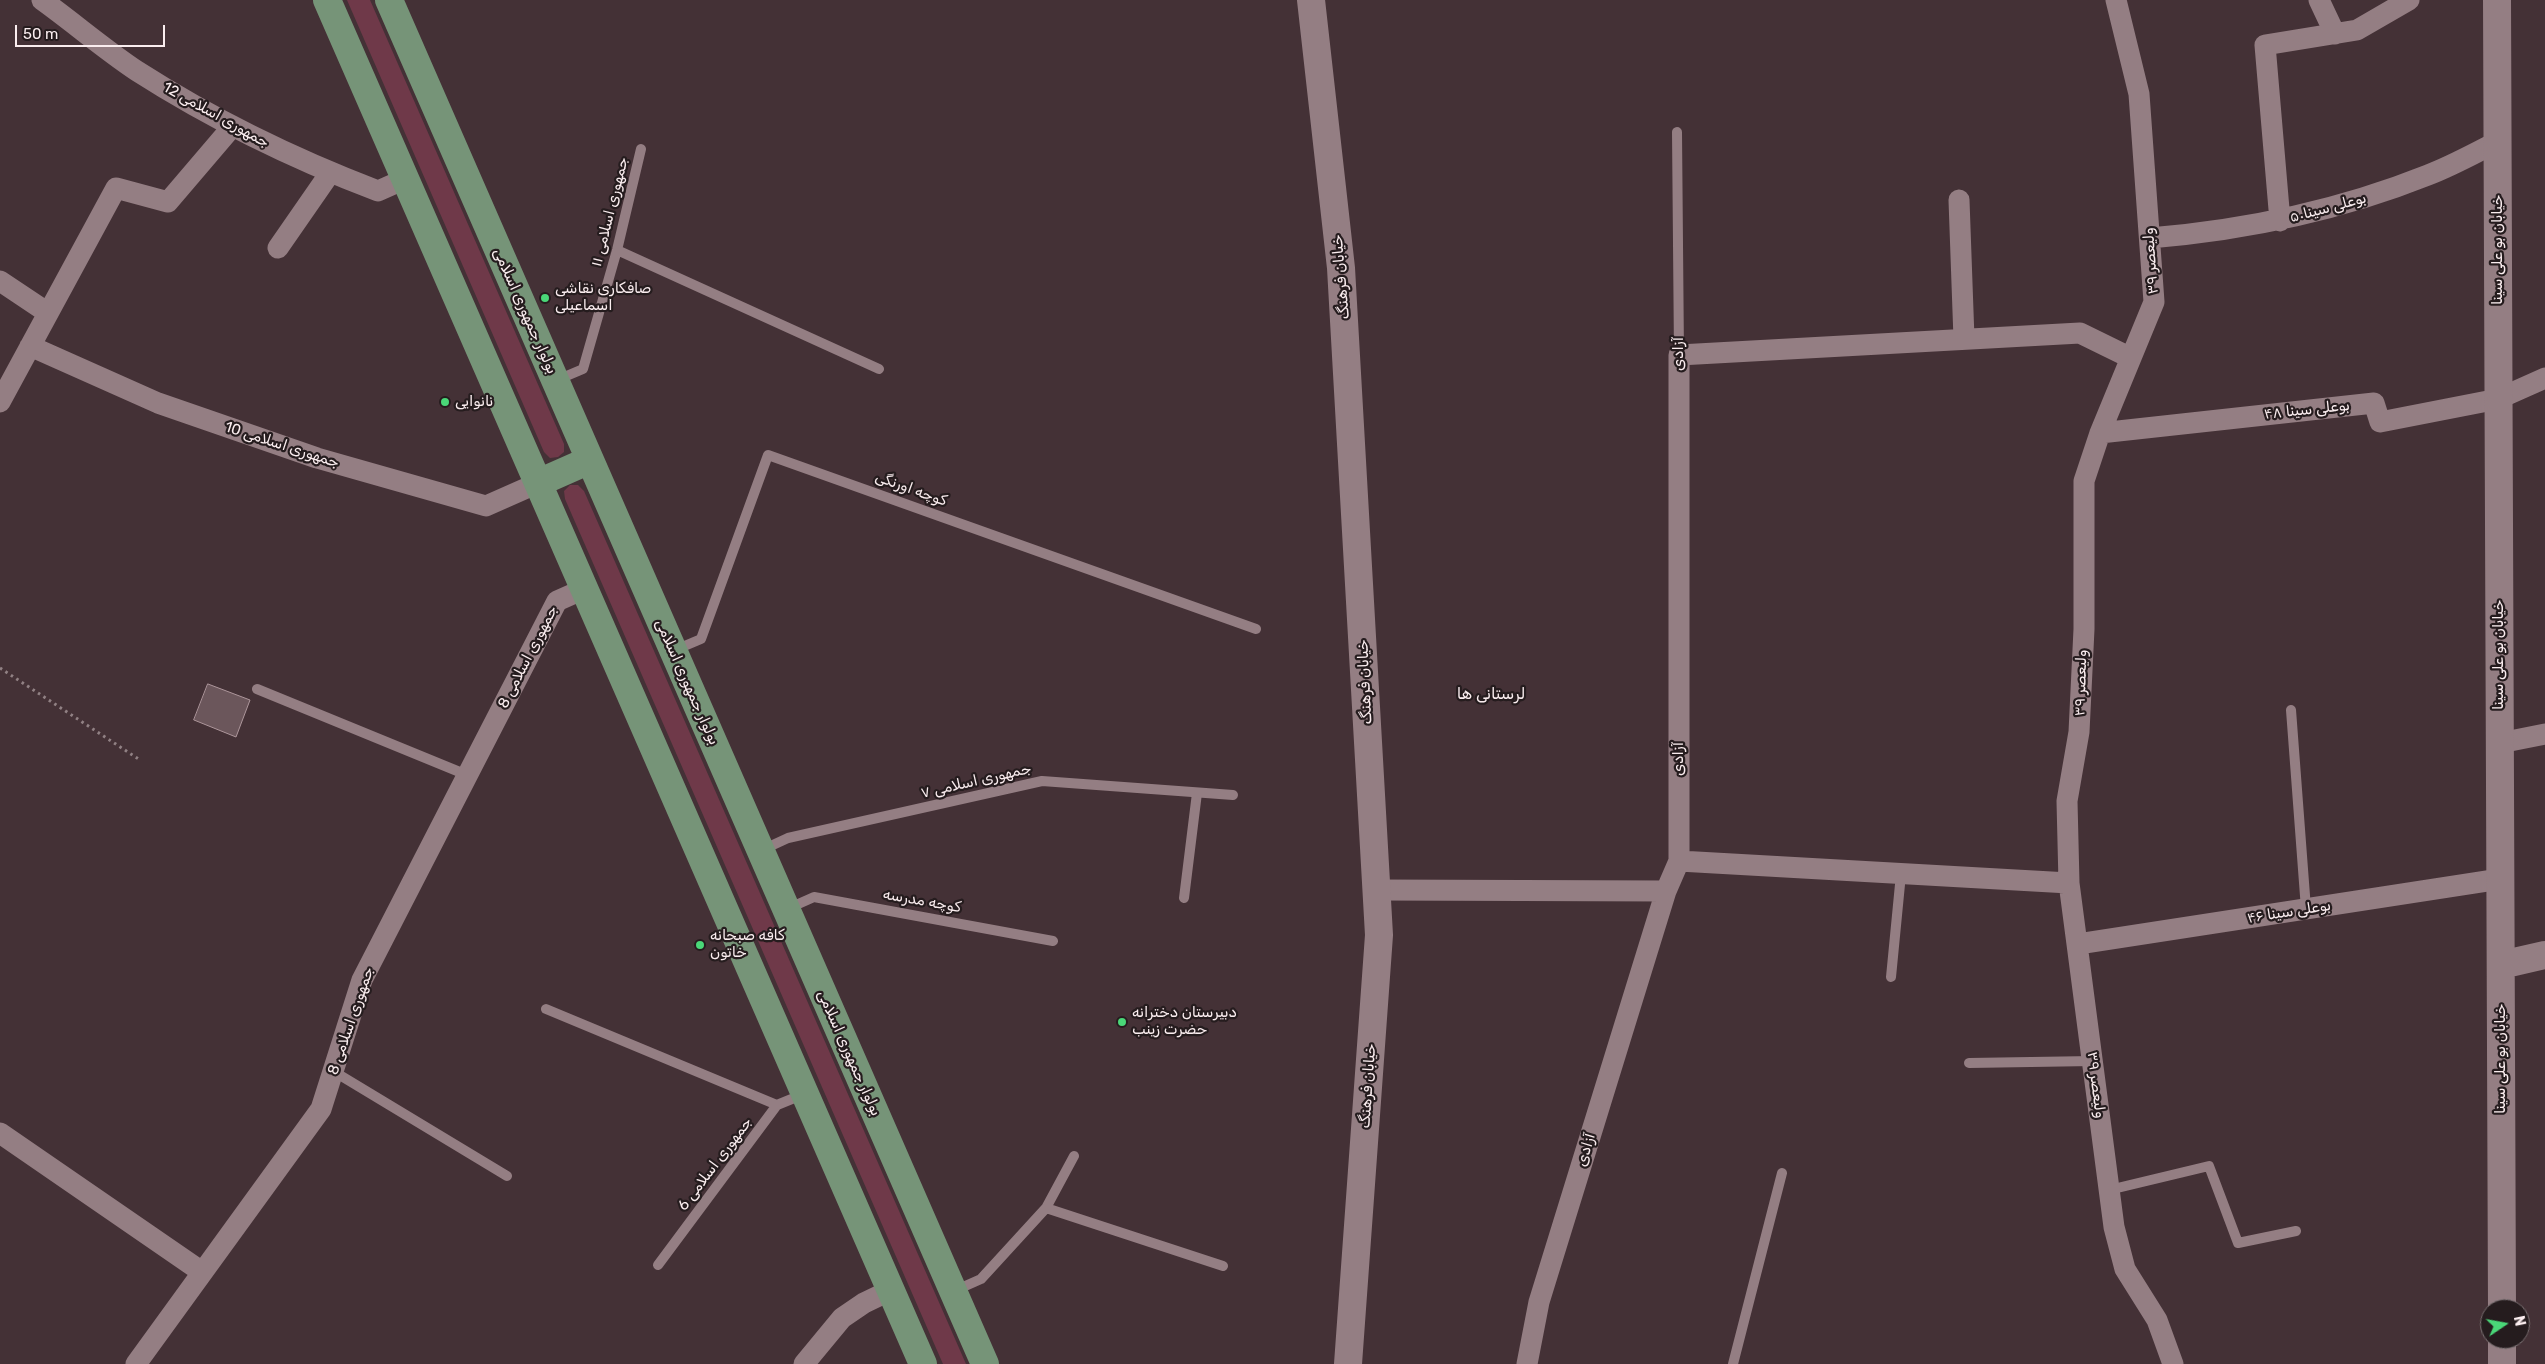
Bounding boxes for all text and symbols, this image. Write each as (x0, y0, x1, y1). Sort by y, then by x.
scale bar (18, 15, 168, 47)
text: 50 m (23, 25, 58, 43)
street label: جمهوری اسلامی 12 (160, 78, 272, 152)
street label: جمهوری اسلامی ۱۱ (588, 155, 632, 269)
street label: بوعلی سینا۵۰ (2288, 189, 2368, 227)
street label: خیابان بو علی سینا (2489, 195, 2507, 305)
street label: ولیعصر ۳۹ (2140, 227, 2162, 295)
street label: خیابان فرهنگ (1328, 234, 1354, 320)
street label: بولوار جمهوری اسلامی (489, 245, 561, 377)
place label: صافکاری نقاشی اسماعیلی (555, 280, 651, 315)
marker: صافکاری نقاشی اسماعیلی (539, 292, 551, 304)
street label: آزادی (1670, 337, 1688, 371)
place label: نانوایی (455, 393, 493, 411)
marker: نانوایی (439, 396, 451, 408)
street label: بوعلی سینا ۴۸ (2263, 397, 2351, 423)
street label: جمهوری اسلامی 10 (223, 418, 341, 472)
street label: کوچه اورنگی (873, 468, 949, 510)
street label: خیابان بو علی سینا (2490, 600, 2508, 710)
street label: جمهوری اسلامی 8 (494, 603, 562, 711)
street label: بولوار جمهوری اسلامی (651, 616, 723, 748)
street label: خیابان فرهنگ (1354, 639, 1376, 725)
street label: ولیعصر ۳۹ (2071, 649, 2091, 717)
district label: لرستانی ها (1457, 684, 1525, 704)
street label: آزادی (1670, 742, 1688, 776)
street label: جمهوری اسلامی ۷ (919, 760, 1033, 802)
street label: کوچه مدرسه (882, 885, 962, 917)
street label: بوعلی سینا ۴۶ (2246, 896, 2332, 928)
place label: کافه صبحانه خاتون (710, 927, 785, 962)
marker: کافه صبحانه خاتون (694, 939, 706, 951)
street label: جمهوری اسلامی 8 (324, 965, 378, 1077)
street label: بولوار جمهوری اسلامی (813, 987, 885, 1119)
place label: دبیرستان دخترانه حضرت زینب (1132, 1004, 1237, 1039)
street label: خیابان بو علی سینا (2492, 1004, 2510, 1114)
marker: دبیرستان دخترانه حضرت زینب (1116, 1016, 1128, 1028)
street label: خیابان فرهنگ (1356, 1043, 1380, 1129)
street label: ولیعصر ۳۹ (2083, 1051, 2109, 1119)
street label: جمهوری اسلامی 6 (674, 1114, 756, 1214)
street label: آزادی (1572, 1131, 1600, 1169)
north arrow (2480, 1299, 2530, 1349)
text: N (2510, 1314, 2529, 1328)

